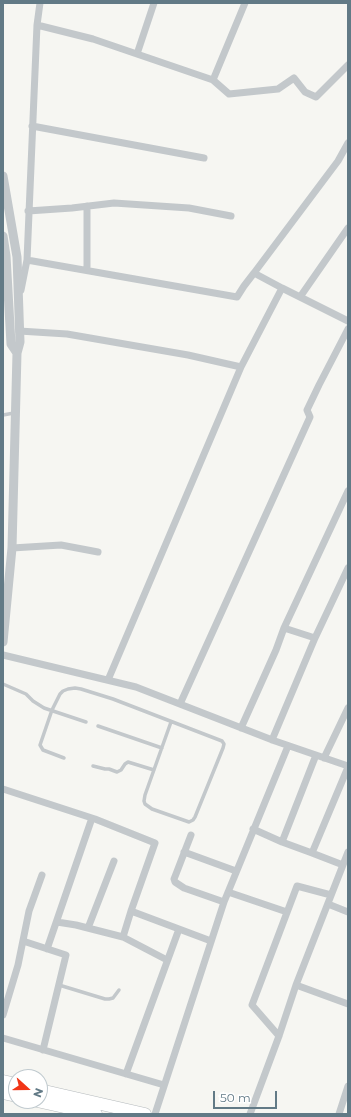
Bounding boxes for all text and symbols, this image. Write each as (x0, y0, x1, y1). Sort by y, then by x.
north arrow (8, 1069, 48, 1109)
scale bar (215, 1083, 279, 1109)
text: N (30, 1086, 46, 1100)
text: 50 m (220, 1090, 251, 1105)

